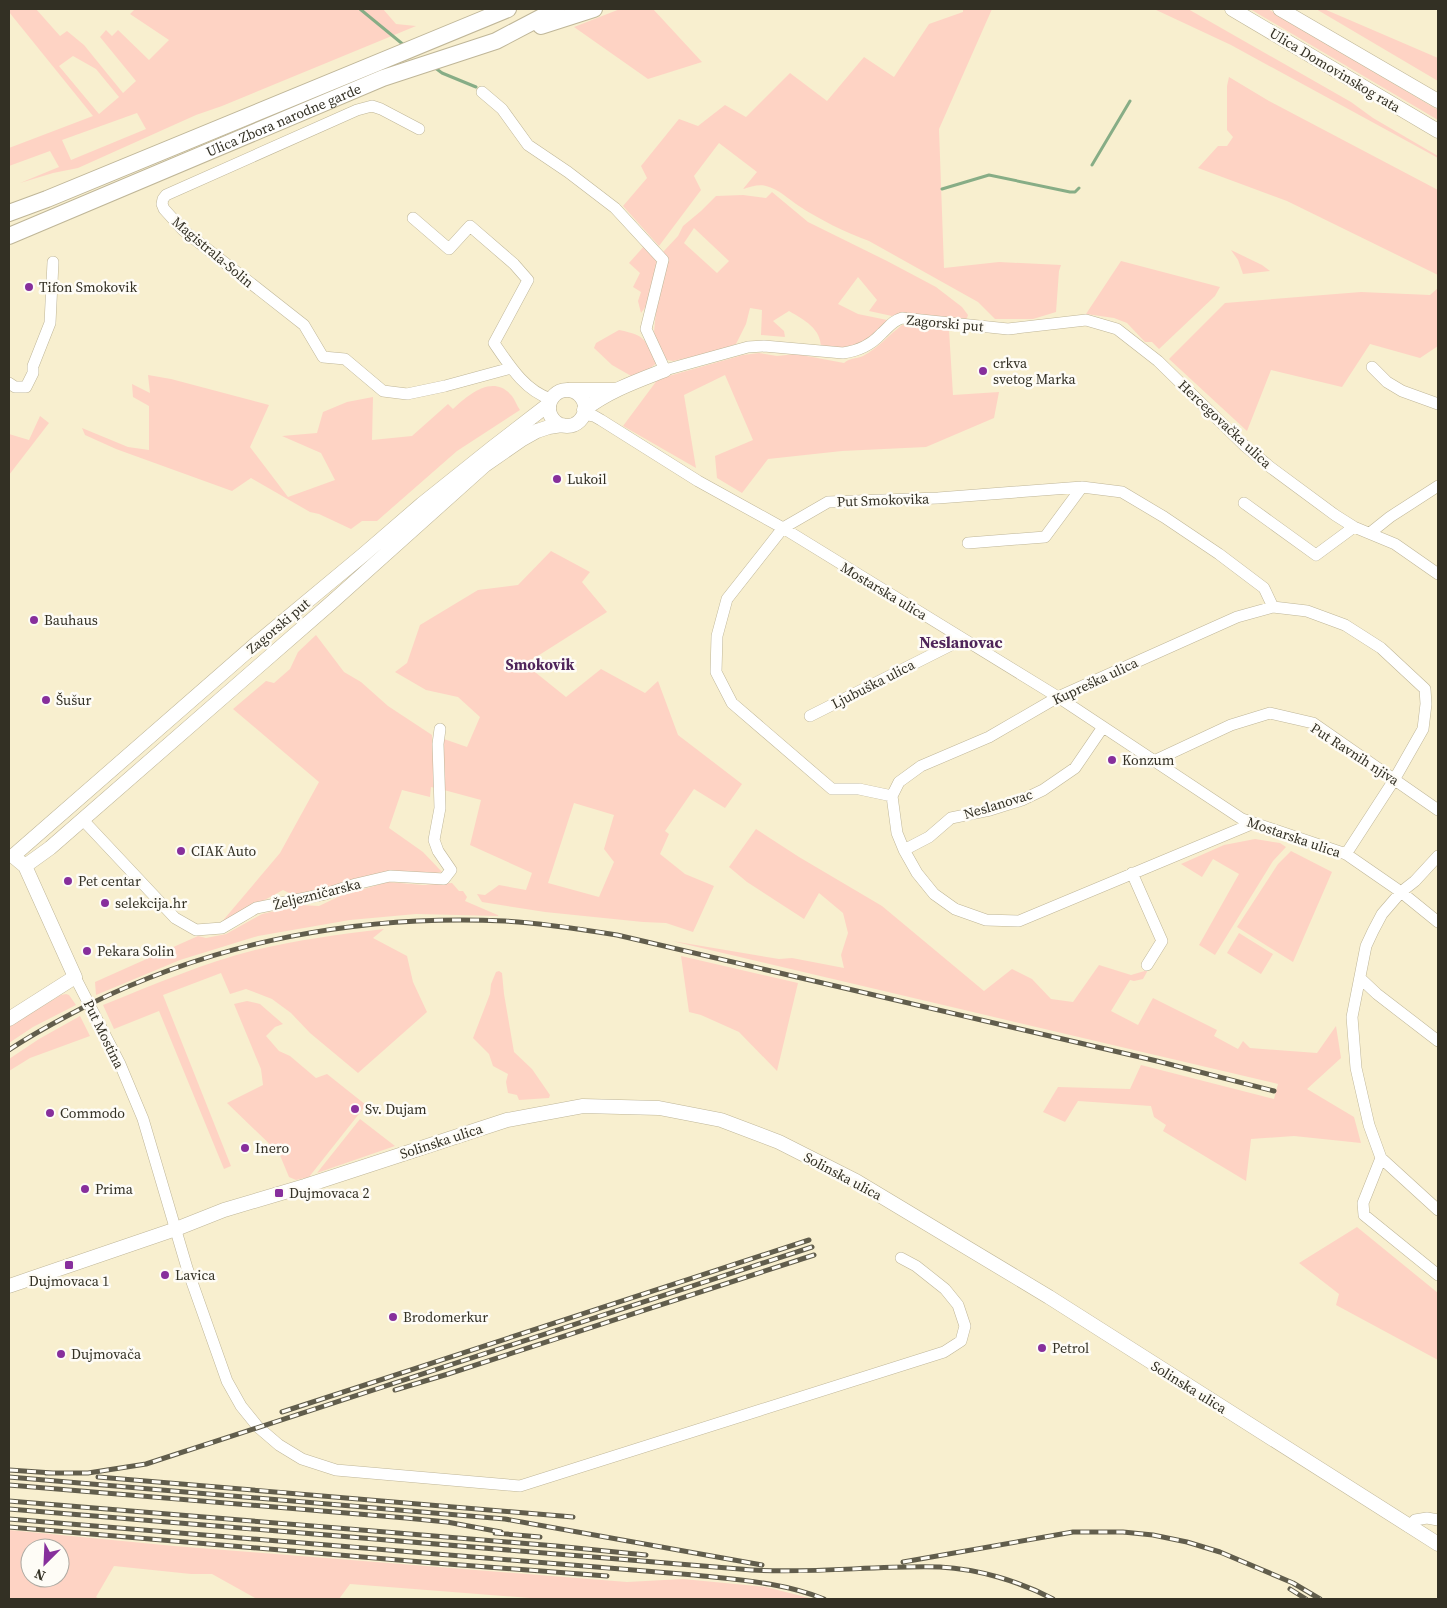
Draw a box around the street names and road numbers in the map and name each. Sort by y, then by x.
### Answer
street label: Ulica Domovinskog rata [1266,23,1405,118]
street label: Ulica Zbora narodne garde [203,78,364,162]
street label: Magistrala-Solin [168,212,259,293]
street label: Zagorski put [906,310,985,336]
street label: Hercegovačka ulica [1174,375,1277,473]
street label: Put Smokovika [836,488,931,512]
street label: Mostarska ulica [837,557,932,625]
street label: Zagorski put [242,593,314,658]
street label: Kupreška ulica [1049,652,1142,710]
street label: Ljubuška ulica [828,654,919,714]
street label: Put Ravnih njiva [1307,718,1404,791]
street label: Neslanovac [961,784,1035,824]
street label: Mostarska ulica [1244,812,1344,863]
street label: Željezničarska [271,873,364,915]
street label: Put Mostina [79,996,130,1073]
street label: Solinska ulica [397,1118,486,1164]
street label: Solinska ulica [800,1147,886,1205]
street label: Solinska ulica [1147,1356,1231,1419]

